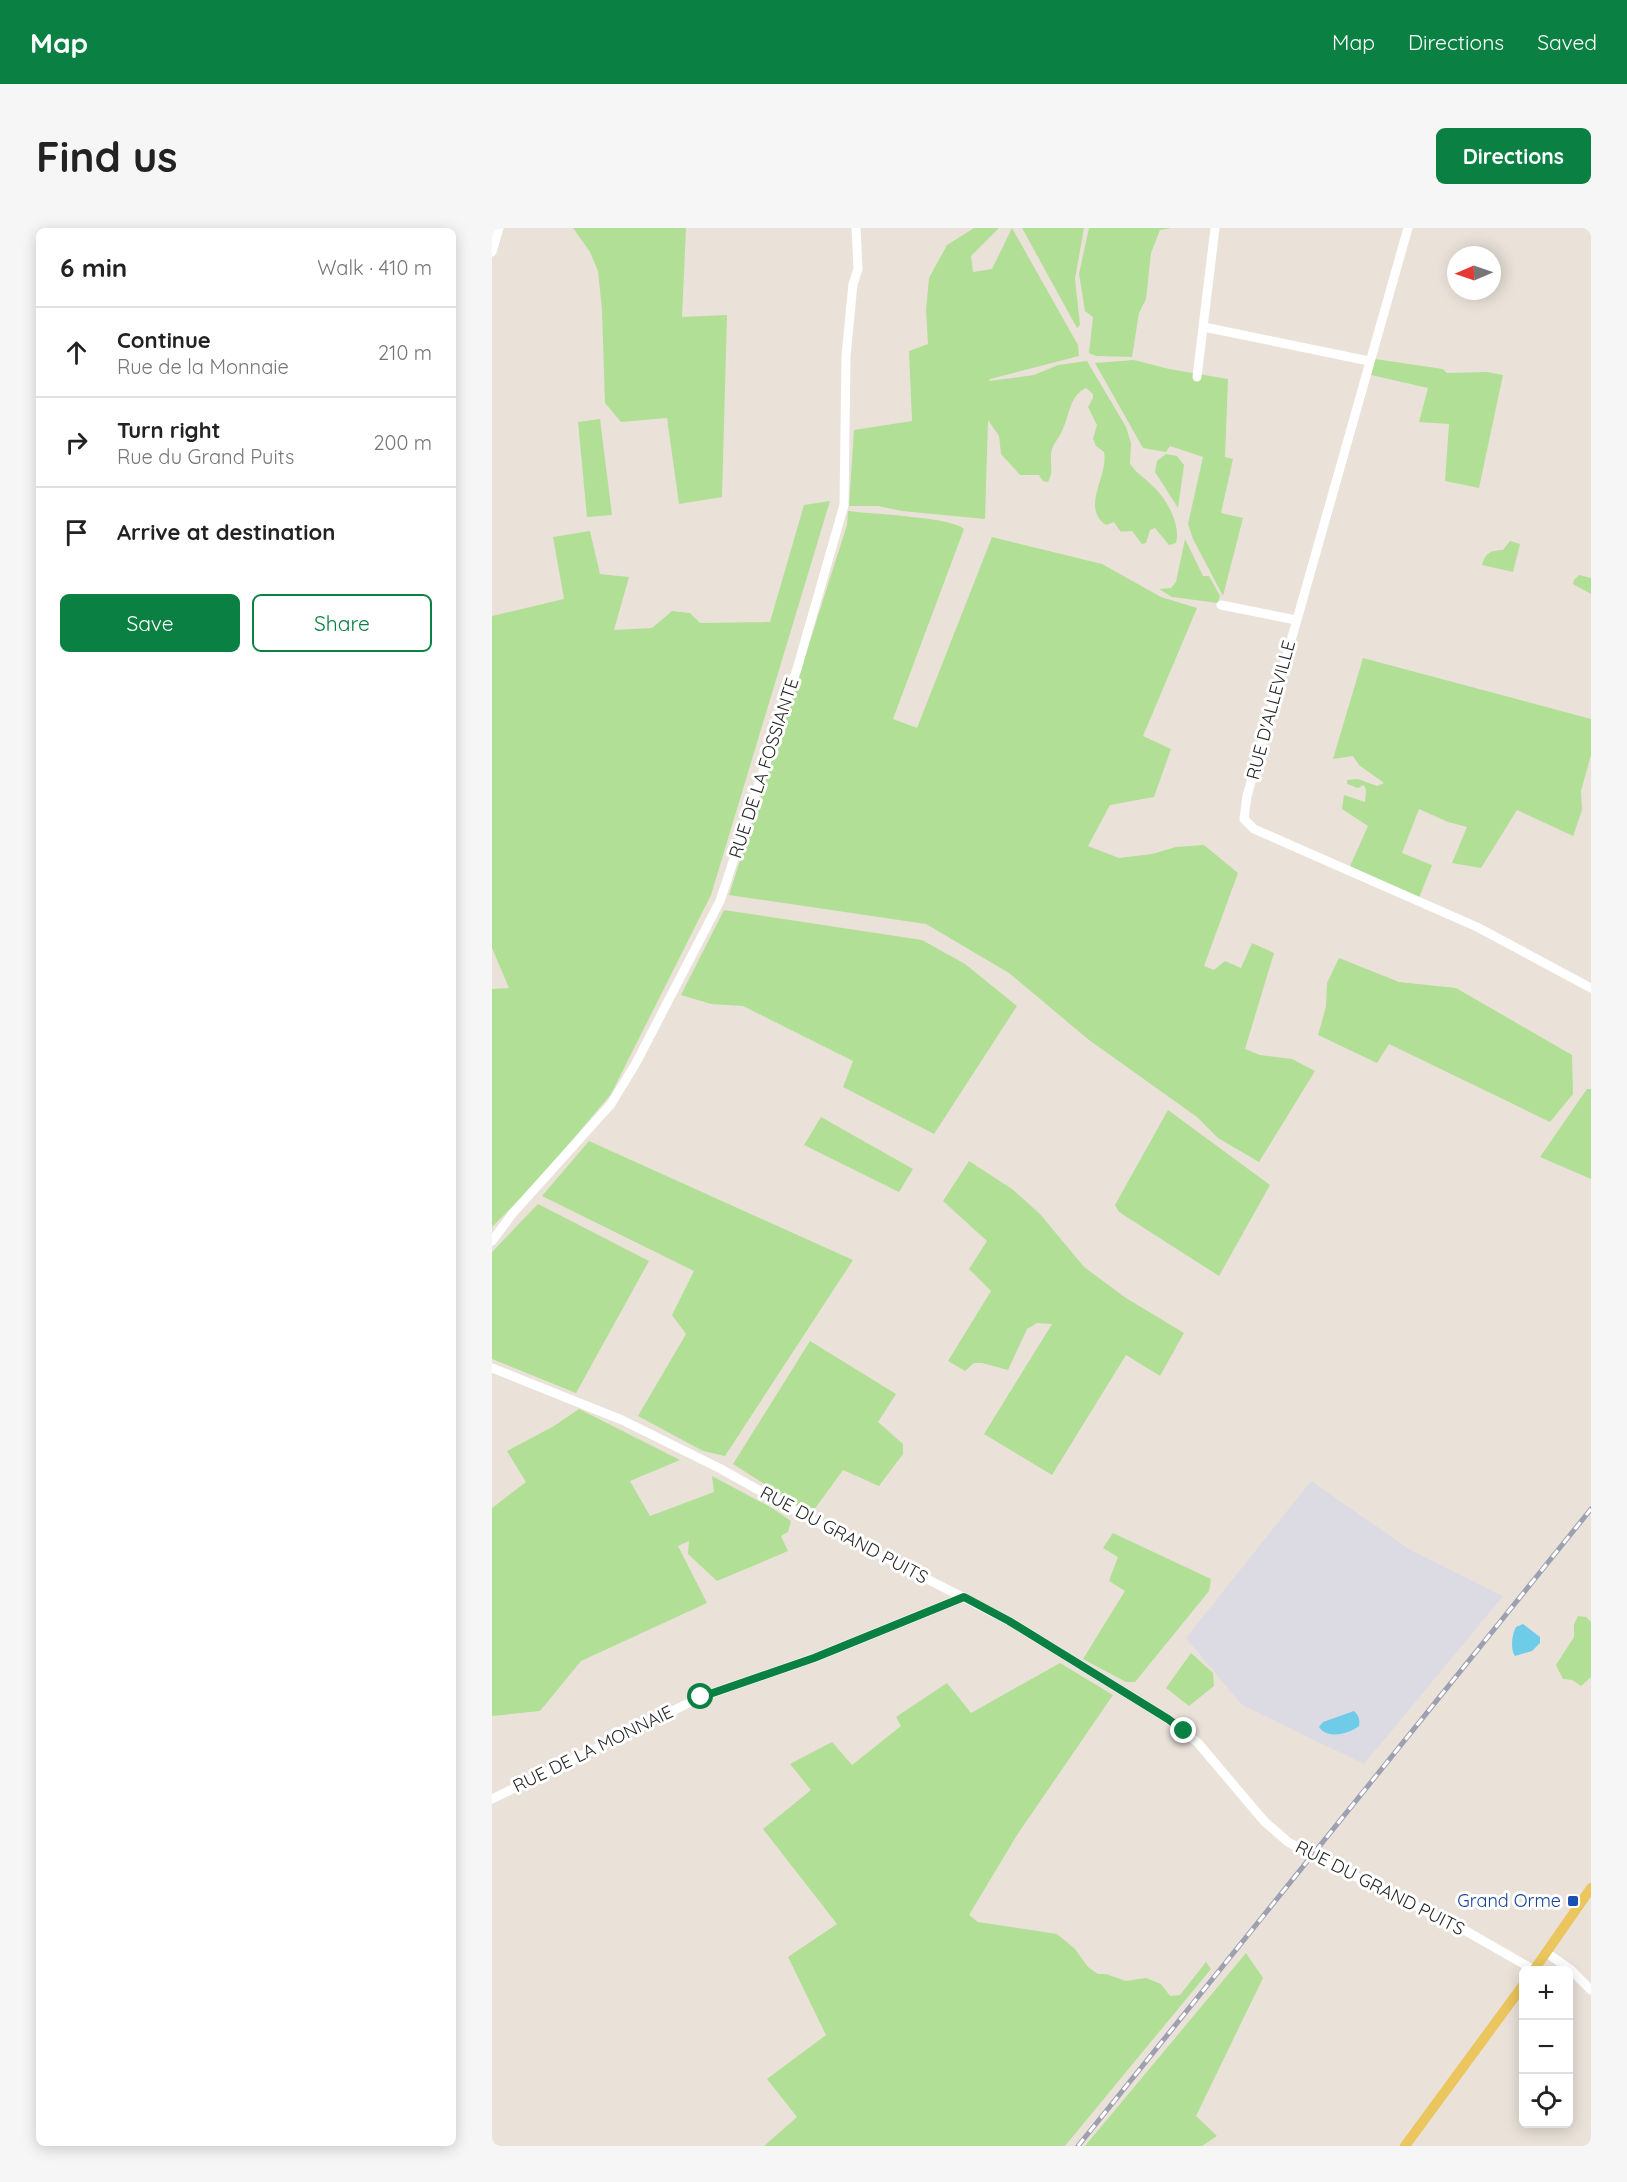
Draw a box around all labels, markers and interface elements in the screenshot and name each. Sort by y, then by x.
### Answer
text: Map [30,25,88,60]
text: Map [1332,29,1375,55]
text: Directions [1408,29,1504,55]
text: Saved [1537,29,1597,55]
button: Directions [1436,128,1591,184]
text: Find us [36,130,178,183]
north arrow [1447,246,1501,300]
text: 6 min [60,251,127,284]
text: Walk · 410 m [317,255,432,280]
text: Continue [117,326,211,354]
icon: ahead [60,336,93,369]
text: 210 m [378,340,432,365]
text: Rue de la Monnaie [117,354,289,379]
text: Turn right [117,416,221,444]
icon: right [60,426,93,459]
text: 200 m [373,430,432,455]
text: Rue du Grand Puits [117,444,294,469]
icon: arrive [60,516,93,549]
text: Arrive at destination [117,518,335,546]
button: Save [60,594,240,652]
button: Share [252,594,432,652]
street label: RUE D'ALLEVILLE [1241,638,1300,782]
street label: RUE DE LA FOSSIANTE [723,675,804,861]
street label: RUE DU GRAND PUITS [756,1481,932,1589]
route start [687,1683,713,1709]
street label: RUE DE LA MONNAIE [509,1700,677,1797]
route end [1170,1717,1196,1743]
street label: RUE DU GRAND PUITS [1292,1835,1469,1940]
place label: Grand Orme [1457,1889,1561,1912]
marker: Grand Orme [1566,1894,1580,1908]
map controls [1519,1966,1573,2128]
button: + [1519,1966,1573,2020]
button: − [1519,2020,1573,2074]
button: locate [1519,2074,1573,2128]

